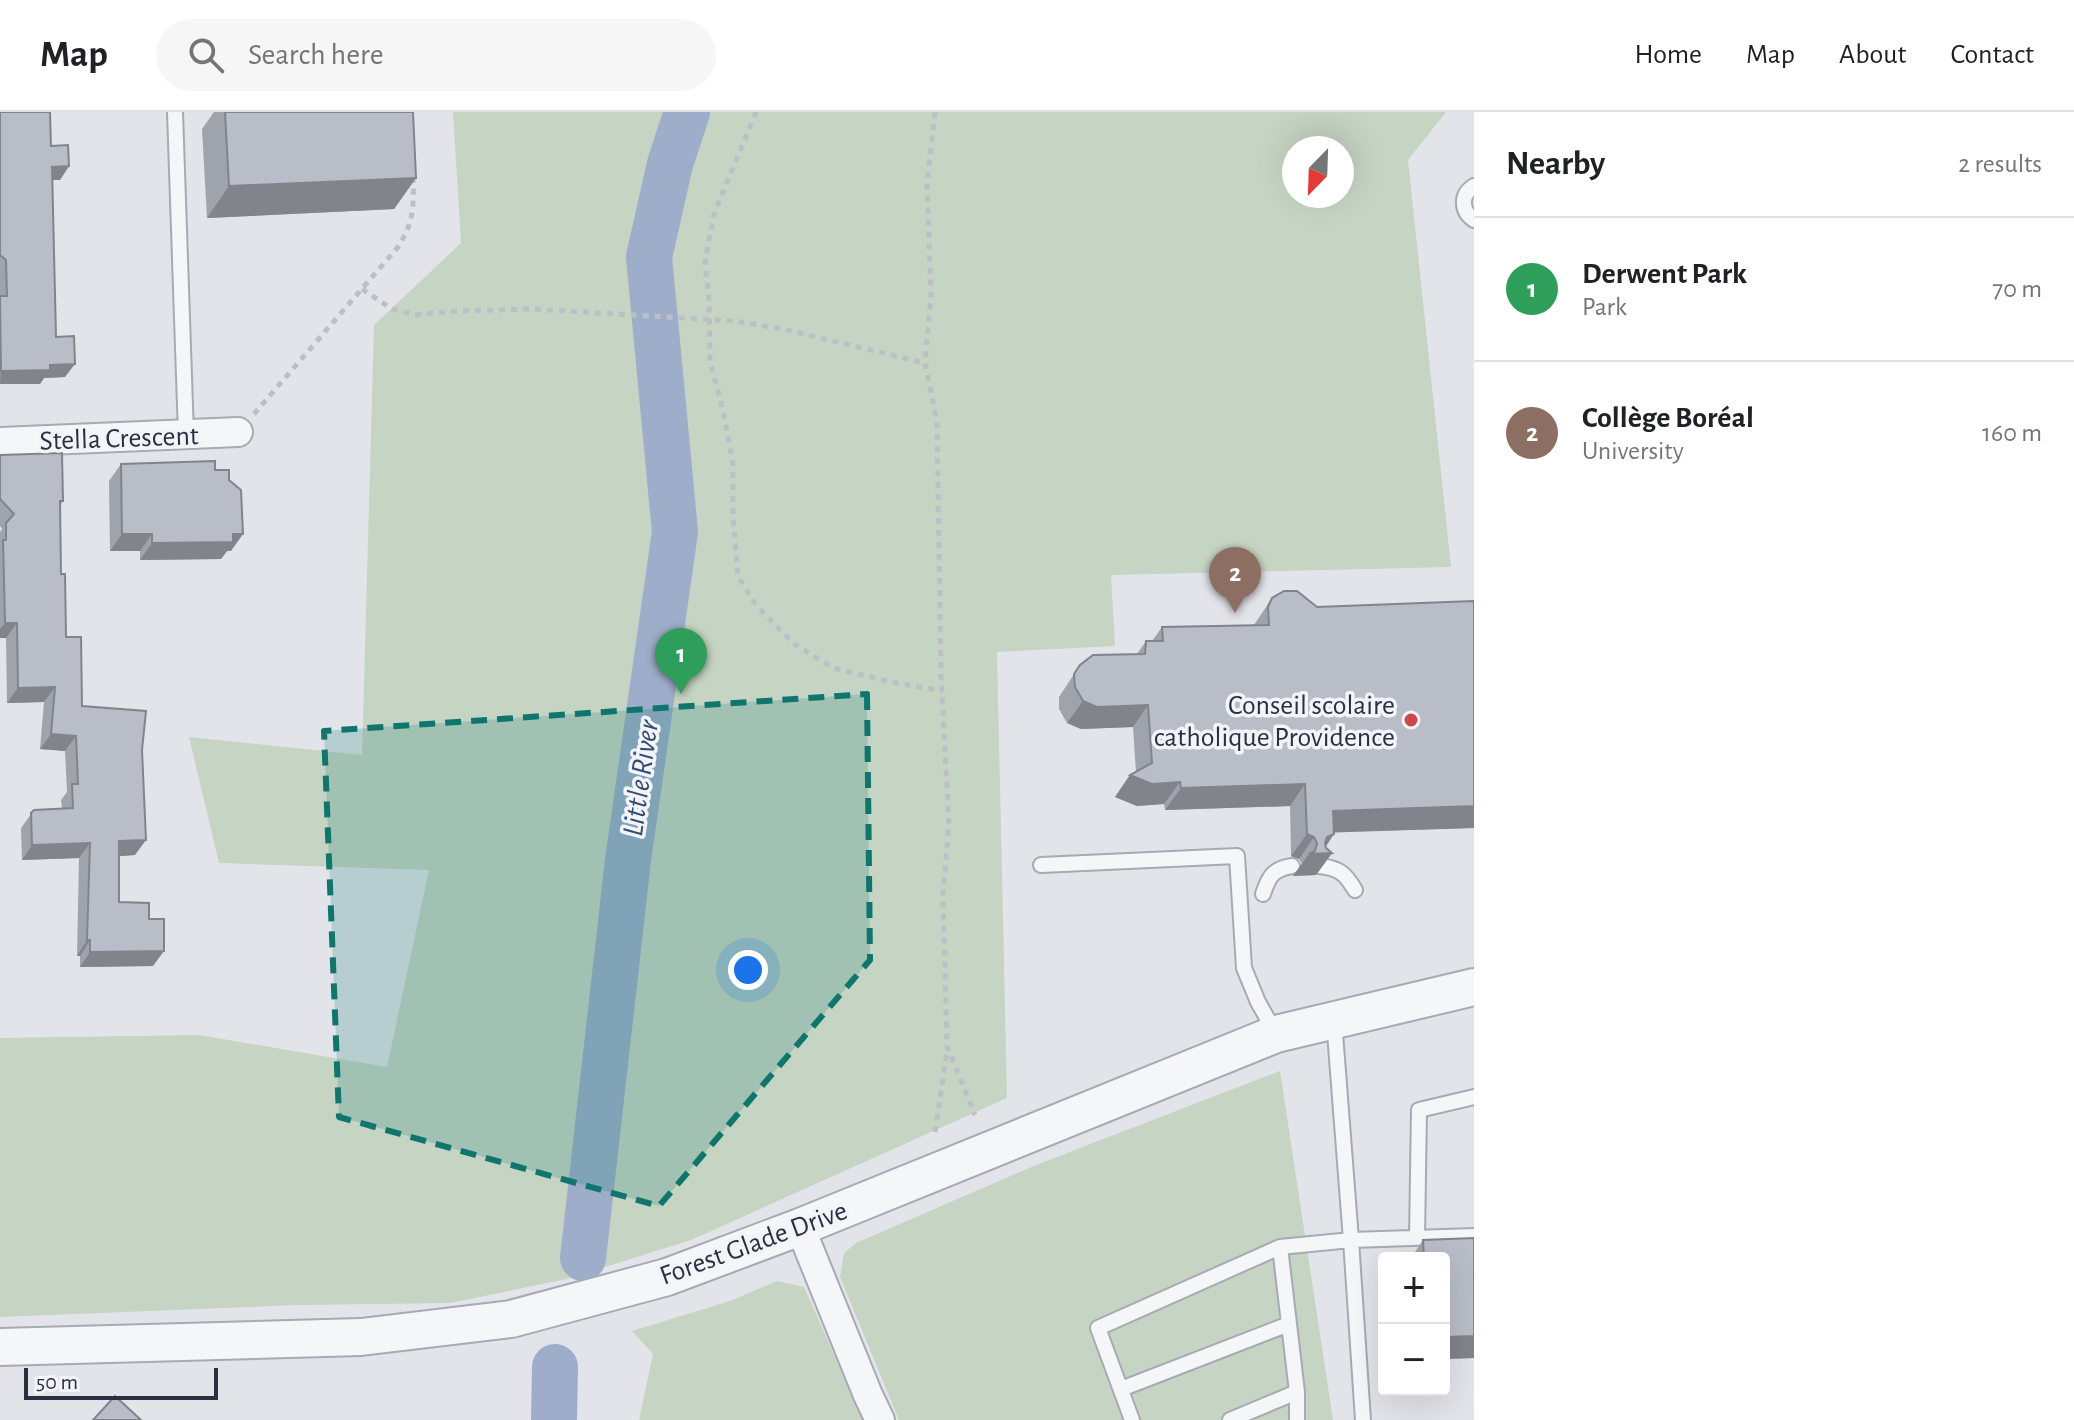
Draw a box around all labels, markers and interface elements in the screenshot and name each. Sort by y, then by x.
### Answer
search box [156,19,716,91]
icon: search [184,33,228,77]
text: Map [40,36,108,74]
text: Search here [248,40,384,70]
text: Home [1635,41,1702,69]
text: Map [1746,41,1795,69]
text: About [1839,41,1907,69]
text: Contact [1951,41,2034,69]
north arrow [1282,136,1354,208]
text: Nearby [1506,147,1605,181]
text: 2 results [1958,151,2042,177]
text: Derwent Park [1582,259,1747,289]
text: 1 [1527,276,1537,302]
text: 70 m [1992,276,2042,302]
text: Park [1582,294,1627,320]
text: Collège Boréal [1582,403,1754,433]
text: 2 [1526,420,1538,446]
text: 160 m [1982,420,2042,446]
street label: Stella Crescent [39,422,199,456]
text: University [1582,438,1684,464]
pin: 2 [1209,547,1261,613]
pin: 1 [655,628,707,694]
place label: Conseil scolaire catholique Providence [1154,692,1395,752]
marker: Conseil scolaire catholique Providence [1402,711,1420,729]
water label: Little River [618,717,664,838]
your location [728,950,768,990]
street label: Forest Glade Drive [656,1197,851,1291]
map controls [1378,1252,1450,1396]
button: + [1378,1252,1450,1324]
button: − [1378,1324,1450,1396]
scale bar [24,1364,218,1400]
text: 50 m [36,1371,78,1393]

